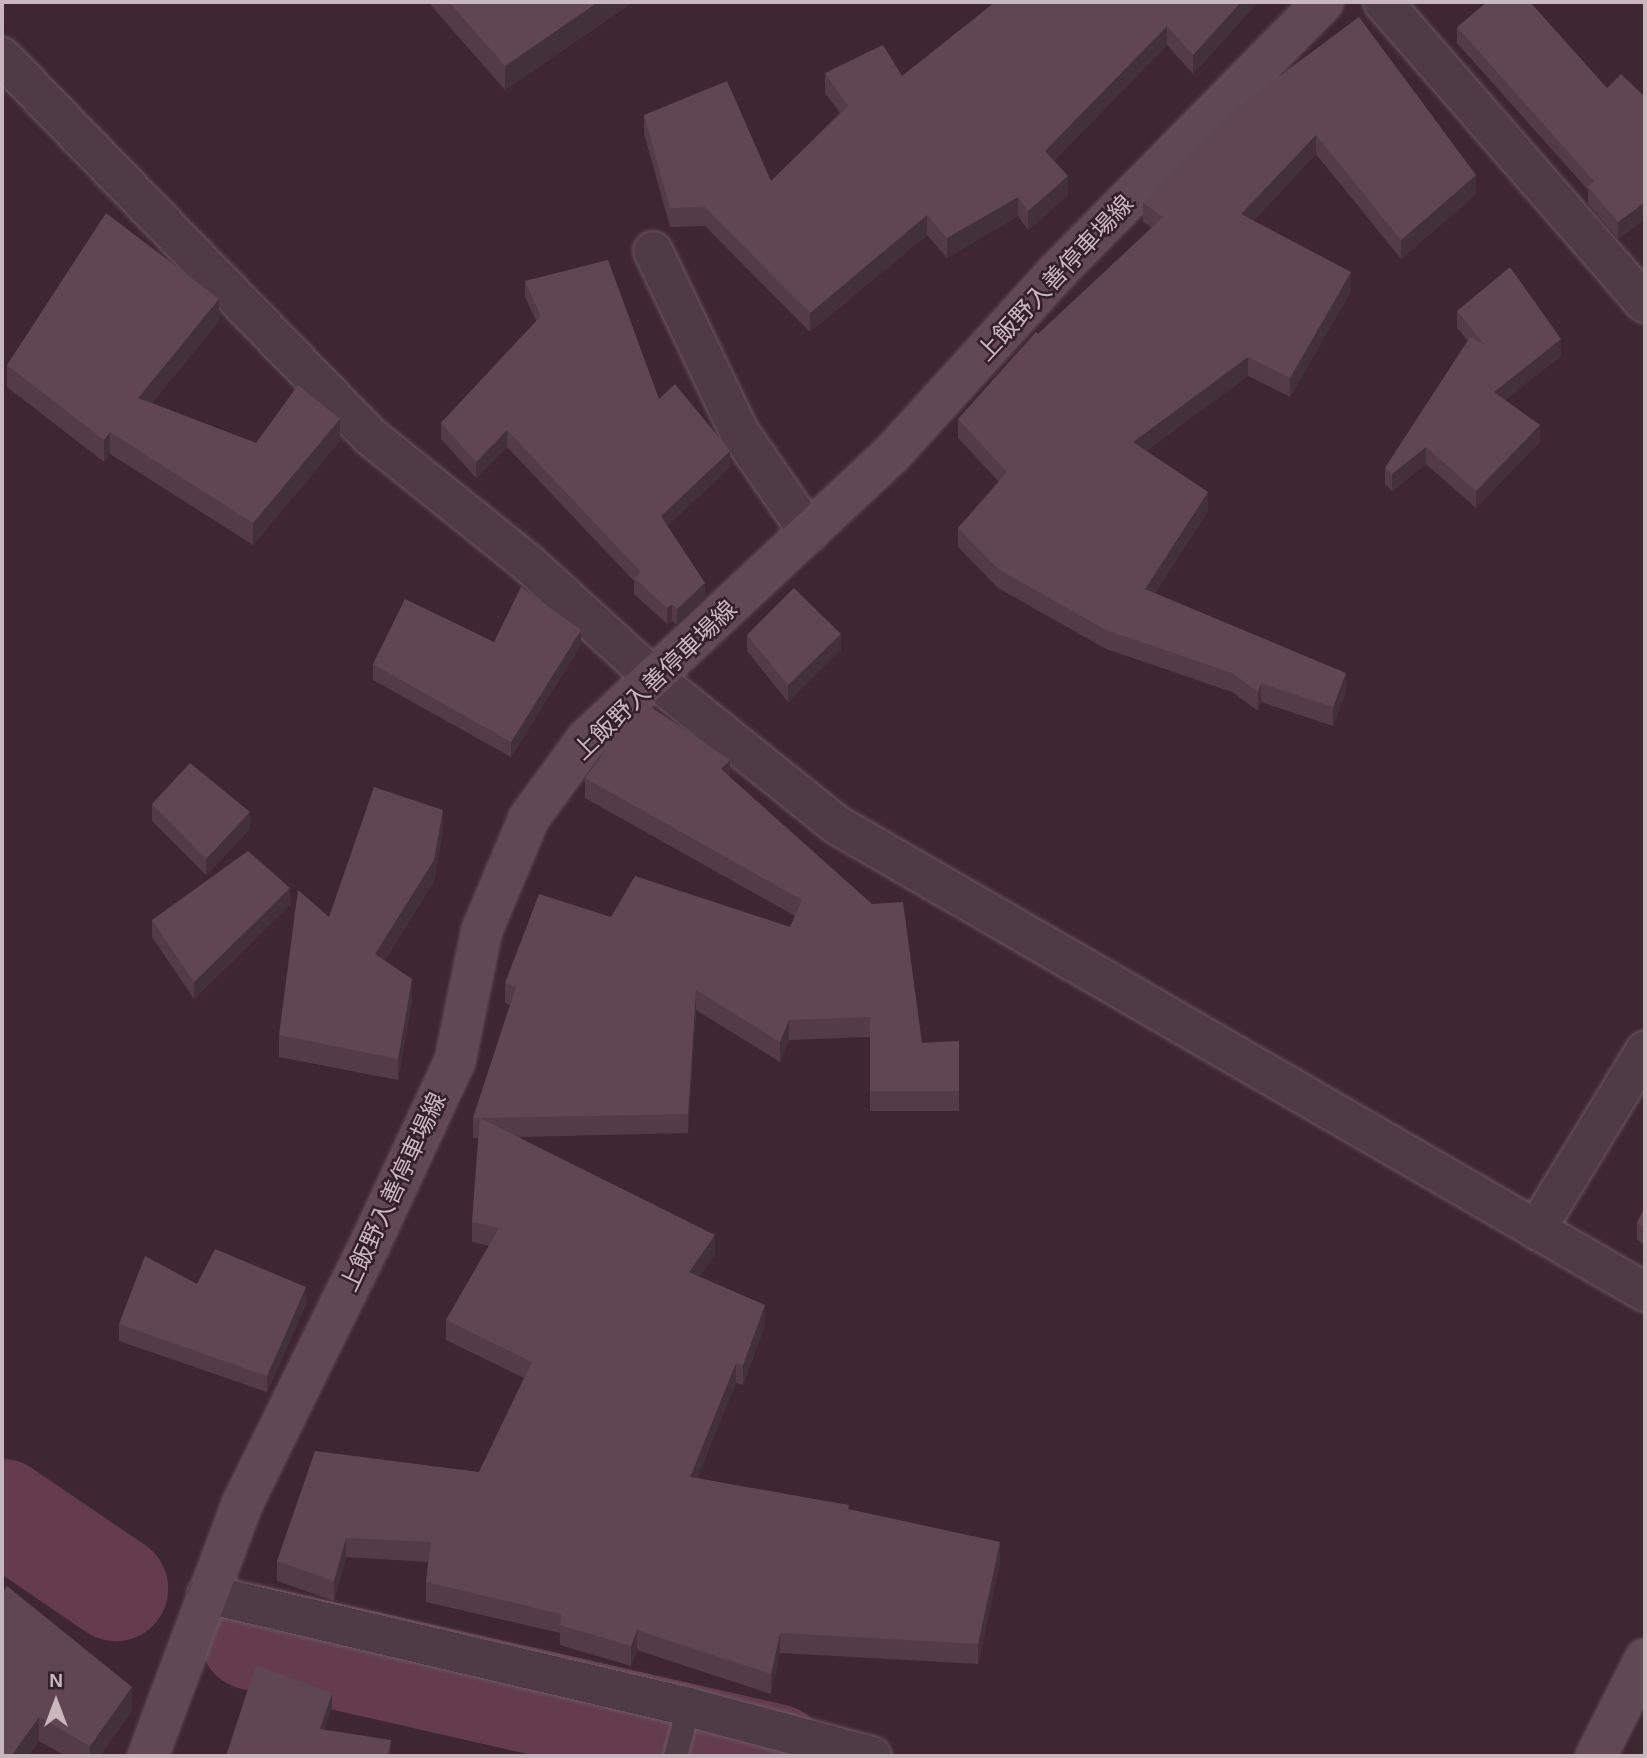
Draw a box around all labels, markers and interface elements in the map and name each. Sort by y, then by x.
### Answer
street label: 上飯野入善停車場線 [971,189,1139,367]
street label: 上飯野入善停車場線 [567,595,743,765]
street label: 上飯野入善停車場線 [334,1088,452,1296]
north arrow [21,1667,91,1737]
text: N [49,1670,63,1691]

